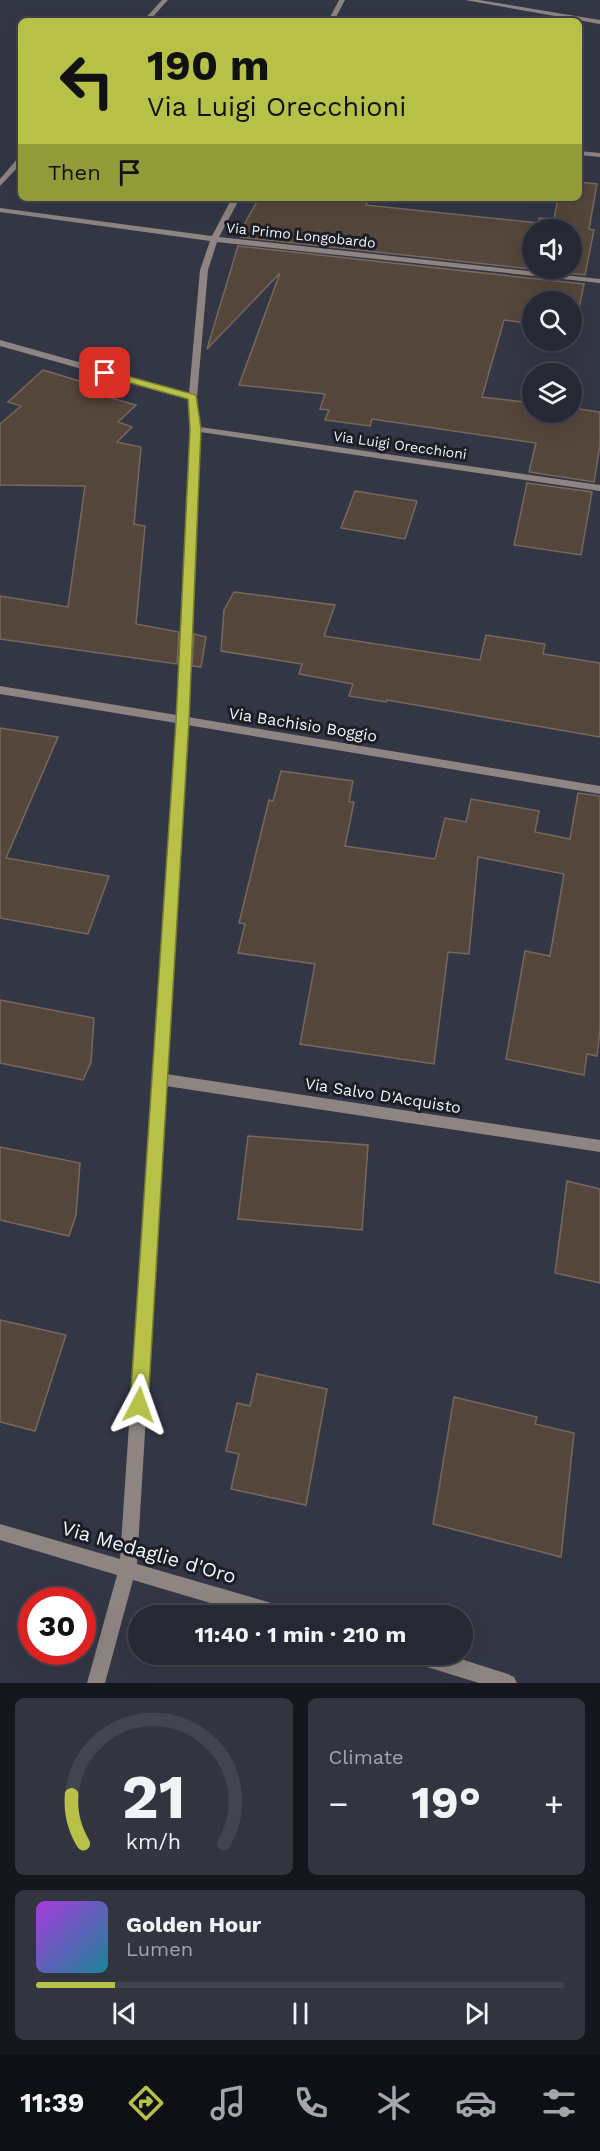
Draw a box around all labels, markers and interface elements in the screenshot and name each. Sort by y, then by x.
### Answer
text: 190 m [147,41,270,90]
icon: left [48,42,126,120]
text: Via Luigi Orecchioni [147,91,406,123]
icon: arrive [113,156,146,189]
text: Then [48,160,101,185]
street label: Via Primo Longobardo [226,219,376,251]
map controls [522,219,582,423]
button: sound [522,219,582,279]
button: search [522,291,582,351]
pin [79,347,130,398]
icon: arrive [88,356,121,389]
button: layers [522,363,582,423]
street label: Via Luigi Orecchioni [332,428,468,462]
street label: Via Bachisio Boggio [227,703,379,746]
street label: Via Salvo D'Acquisto [304,1074,462,1117]
position arrow [107,1373,171,1437]
street label: Via Medaglie d'Oro [59,1516,239,1588]
speed limit sign: 30 [18,1587,96,1665]
text: 11:40 · 1 min · 210 m [195,1622,406,1647]
text: Climate [329,1745,404,1769]
text: 21 [122,1760,186,1833]
text: 19° [412,1776,481,1829]
text: − [329,1784,348,1823]
text: + [544,1784,564,1823]
text: km/h [126,1829,181,1854]
text: Golden Hour [126,1912,261,1937]
text: Lumen [126,1937,193,1961]
icon: previous [108,1997,141,2030]
icon: pause [284,1997,317,2030]
icon: next [460,1997,493,2030]
icon: directions [125,2082,167,2124]
icon: music [207,2082,249,2124]
icon: phone [290,2082,332,2124]
icon: climate [373,2082,415,2124]
icon: car [455,2082,497,2124]
icon: filters [538,2082,580,2124]
text: 11:39 [20,2087,84,2119]

